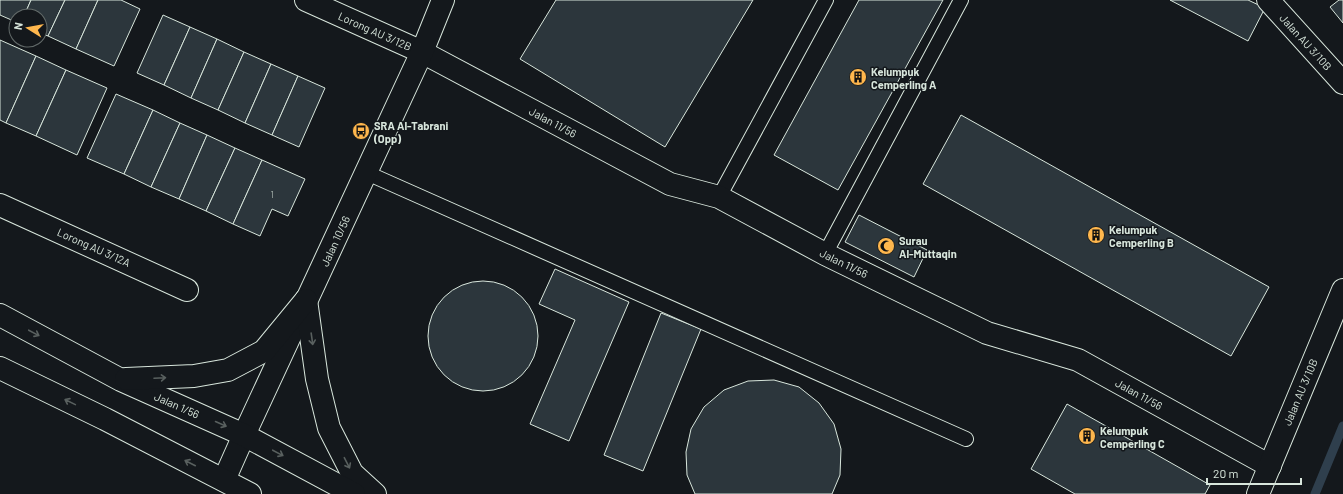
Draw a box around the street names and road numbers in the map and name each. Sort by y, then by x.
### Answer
street label: Lorong AU 3/12B [336,9,414,53]
street label: Jalan AU 3/10B [1277,11,1335,73]
street label: Jalan 11/56 [527,104,579,140]
street label: Jalan 10/56 [318,213,352,268]
street label: Lorong AU 3/12A [55,225,133,269]
street label: Jalan 11/56 [818,246,870,280]
street label: Jalan AU 3/10B [1280,357,1320,427]
street label: Jalan 11/56 [1113,376,1165,412]
street label: Jalan 1/56 [153,389,202,421]

